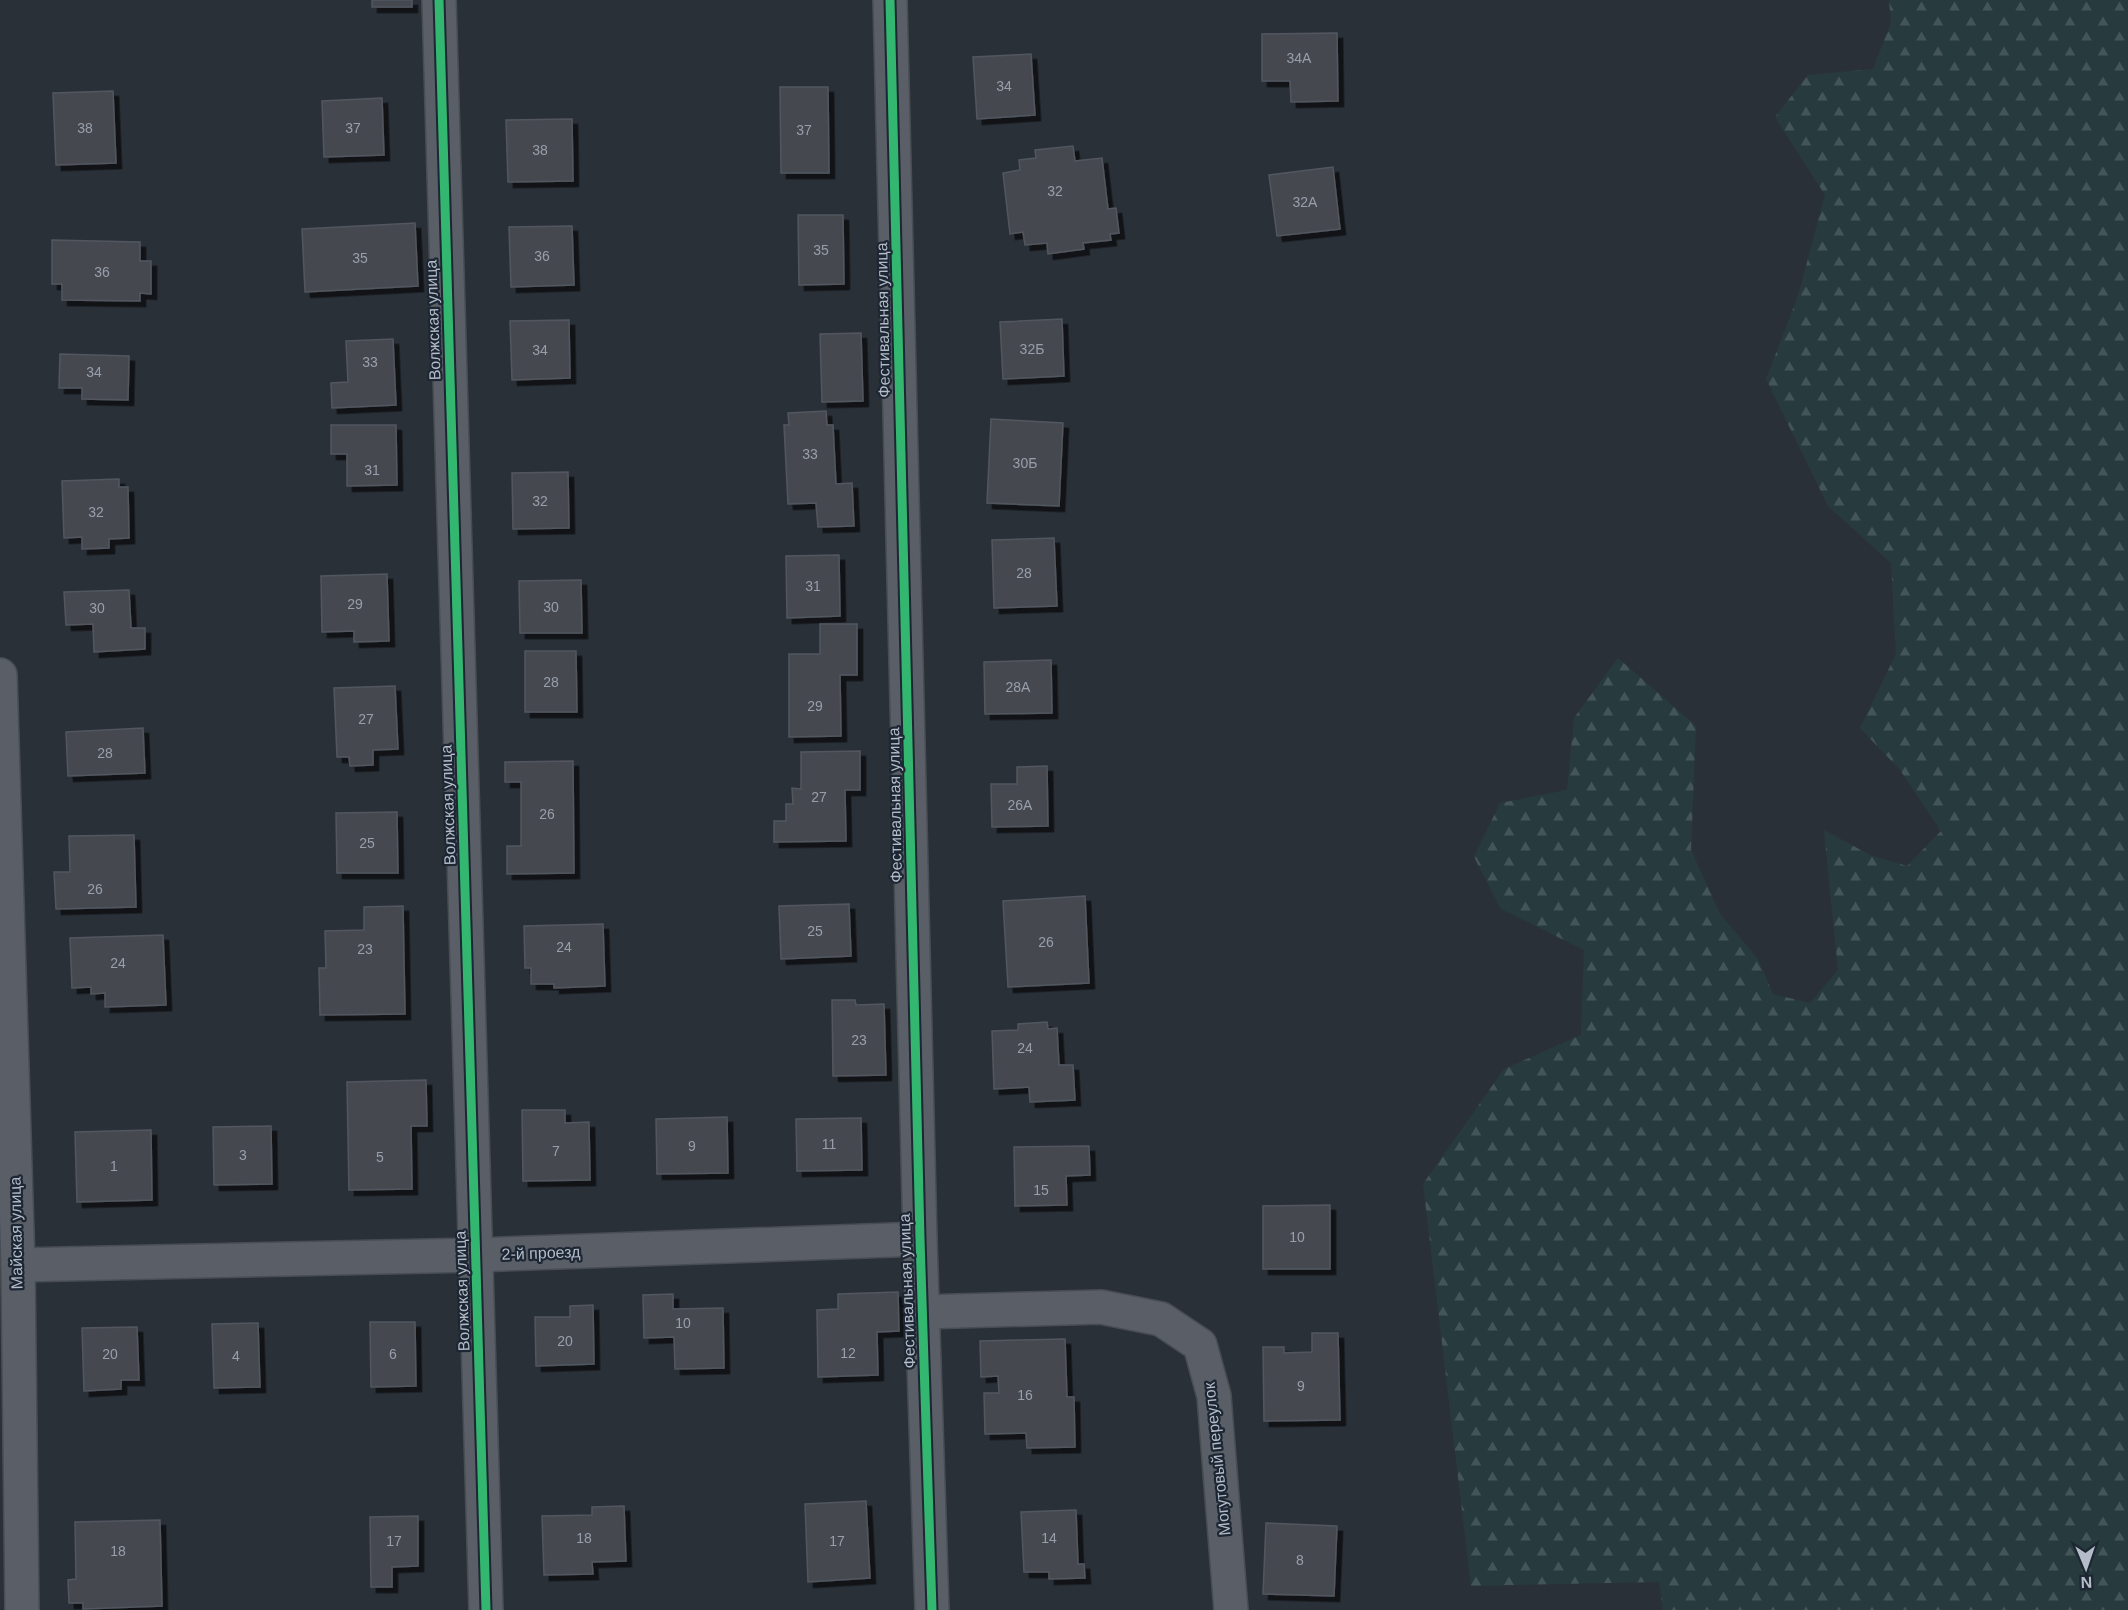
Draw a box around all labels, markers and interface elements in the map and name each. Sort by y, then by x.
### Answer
house number: 34А [1287,50,1312,66]
house number: 34 [996,78,1012,94]
house number: 38 [77,120,93,136]
house number: 37 [345,120,361,136]
house number: 37 [796,122,812,138]
house number: 38 [532,142,548,158]
house number: 32 [1047,183,1063,199]
house number: 32А [1293,194,1318,210]
house number: 35 [813,242,829,258]
street label: Фестивальная улица [873,242,893,398]
house number: 36 [534,248,550,264]
house number: 35 [352,250,368,266]
street label: Волжская улица [422,259,444,381]
house number: 36 [94,264,110,280]
house number: 32Б [1020,341,1044,357]
house number: 34 [532,342,548,358]
house number: 33 [362,354,378,370]
house number: 34 [86,364,102,380]
house number: 33 [802,446,818,462]
house number: 30Б [1013,455,1037,471]
house number: 31 [364,462,380,478]
house number: 32 [532,493,548,509]
house number: 32 [88,504,104,520]
house number: 28 [1016,565,1032,581]
house number: 31 [805,578,821,594]
house number: 29 [347,596,363,612]
house number: 30 [543,599,559,615]
house number: 30 [89,600,105,616]
house number: 28 [543,674,559,690]
house number: 28А [1006,679,1031,695]
house number: 29 [807,698,823,714]
house number: 27 [358,711,374,727]
street label: Фестивальная улица [885,727,905,883]
street label: Волжская улица [437,744,459,866]
house number: 28 [97,745,113,761]
house number: 27 [811,789,827,805]
house number: 26А [1008,797,1033,813]
house number: 26 [539,806,555,822]
house number: 25 [359,835,375,851]
house number: 26 [87,881,103,897]
house number: 25 [807,923,823,939]
house number: 26 [1038,934,1054,950]
house number: 24 [556,939,572,955]
house number: 23 [357,941,373,957]
house number: 24 [110,955,126,971]
house number: 23 [851,1032,867,1048]
house number: 24 [1017,1040,1033,1056]
house number: 11 [822,1136,836,1152]
house number: 9 [688,1138,696,1154]
house number: 7 [552,1143,560,1159]
house number: 3 [239,1147,247,1163]
house number: 5 [376,1149,384,1165]
house number: 1 [110,1158,118,1174]
street label: Майская улица [7,1176,25,1289]
house number: 15 [1033,1182,1049,1198]
street label: Фестивальная улица [896,1213,918,1369]
house number: 10 [1289,1229,1305,1245]
street label: Волжская улица [451,1230,473,1352]
street label: 2-й проезд [501,1243,581,1263]
house number: 10 [675,1315,691,1331]
house number: 20 [557,1333,573,1349]
house number: 12 [840,1345,856,1361]
house number: 20 [102,1346,118,1362]
house number: 6 [389,1346,397,1362]
house number: 4 [232,1348,240,1364]
house number: 9 [1297,1378,1305,1394]
street label: Могутовый переулок [1200,1381,1233,1536]
house number: 16 [1017,1387,1033,1403]
house number: 18 [576,1530,592,1546]
house number: 14 [1041,1530,1057,1546]
house number: 17 [386,1533,402,1549]
house number: 17 [829,1533,845,1549]
north arrow [2056,1538,2116,1598]
house number: 18 [110,1543,126,1559]
house number: 8 [1296,1552,1304,1568]
text: N [2080,1574,2093,1591]

